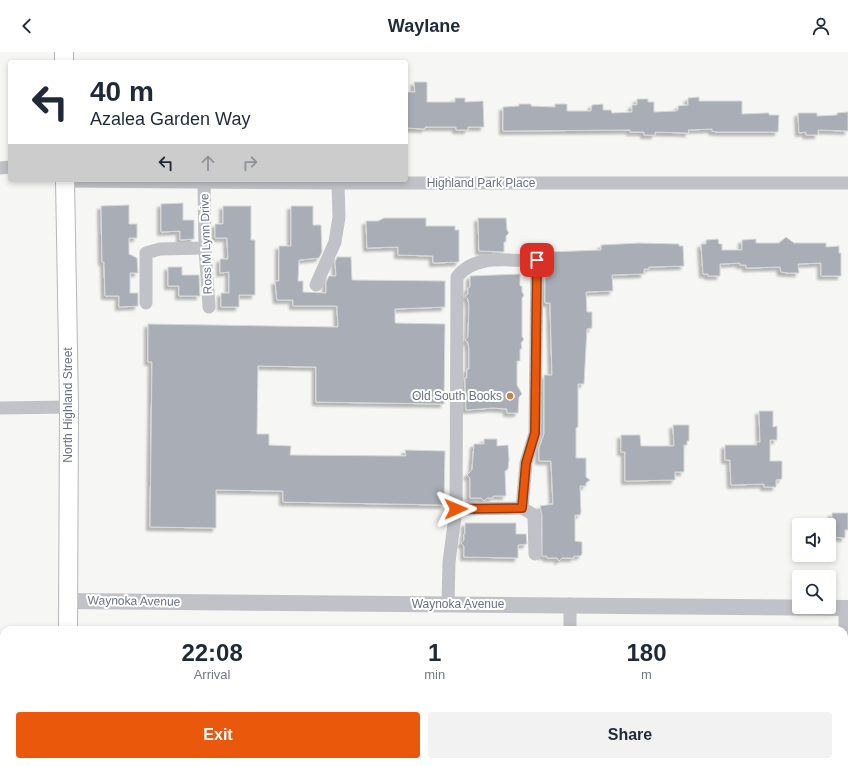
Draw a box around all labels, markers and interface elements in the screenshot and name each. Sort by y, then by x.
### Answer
icon: back [16,15,38,37]
icon: person [810,15,832,37]
text: Waylane [388,16,460,36]
icon: left [24,76,76,128]
text: 40 m [90,76,154,107]
text: Azalea Garden Way [90,109,250,129]
icon: left [155,152,177,174]
icon: ahead [197,152,219,174]
icon: right [239,152,261,174]
street label: Highland Park Place [427,176,536,190]
street label: Ross M Lynn Drive [197,193,215,295]
pin [520,243,554,277]
icon: arrive [526,249,548,271]
street label: North Highland Street [61,347,75,463]
place label: Old South Books [412,389,502,403]
marker: Old South Books [505,391,515,401]
position arrow [435,488,477,530]
map controls [792,518,836,614]
button: sound [792,518,836,562]
button: search [792,570,836,614]
street label: Waynoka Avenue [88,593,181,609]
street label: Waynoka Avenue [412,597,505,611]
text: 22:08 [181,639,243,666]
text: 1 [428,639,441,666]
text: 180 [627,639,667,666]
text: Arrival [194,667,231,682]
text: min [424,667,445,682]
text: m [641,667,652,682]
button: Exit [16,712,420,758]
button: Share [428,712,832,758]

